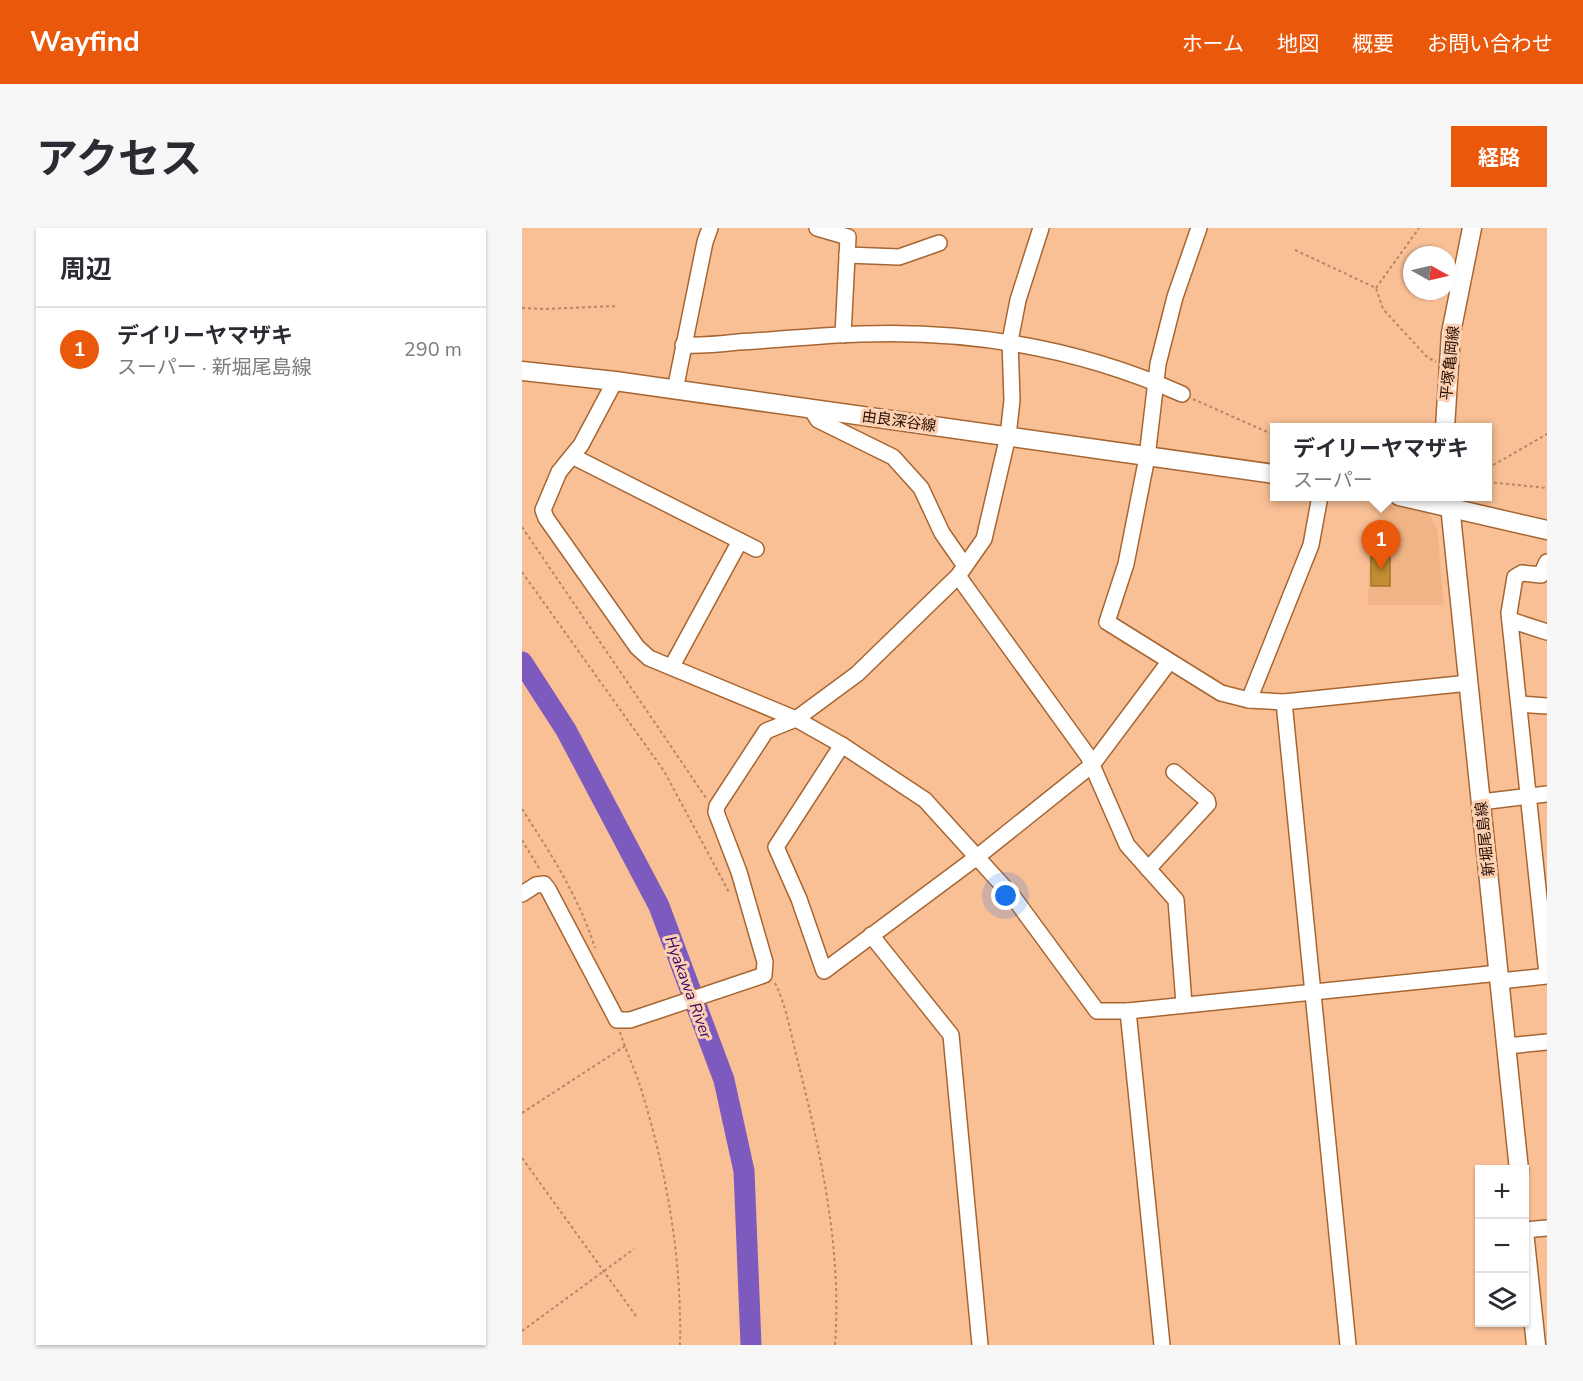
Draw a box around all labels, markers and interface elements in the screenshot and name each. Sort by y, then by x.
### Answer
text: Wayfind [30,23,140,61]
text: ホーム [1182,30,1244,58]
text: 地図 [1277,30,1319,58]
text: 概要 [1352,30,1394,58]
text: お問い合わせ [1427,30,1553,58]
button: 経路 [1451,126,1547,187]
text: アクセス [36,131,202,188]
north arrow [1403,246,1457,300]
text: 周辺 [60,252,112,287]
text: デイリーヤマザキ [117,321,293,351]
street label: 平塚亀岡線 [1436,325,1464,401]
text: 1 [74,336,86,363]
text: 290 m [404,336,462,363]
text: スーパー · 新堀尾島線 [117,354,312,381]
street label: 由良深谷線 [860,406,938,436]
popup [1270,423,1492,501]
text: デイリーヤマザキ [1293,434,1469,464]
text: スーパー [1293,467,1373,494]
pin: 1 [1362,520,1400,570]
street label: 新堀尾島線 [1471,801,1499,877]
your location [991,881,1020,910]
water label: Hyakawa River [659,933,717,1043]
map controls [1475,1165,1529,1327]
button: + [1475,1165,1529,1219]
button: − [1475,1219,1529,1273]
button: layers [1475,1273,1529,1327]

